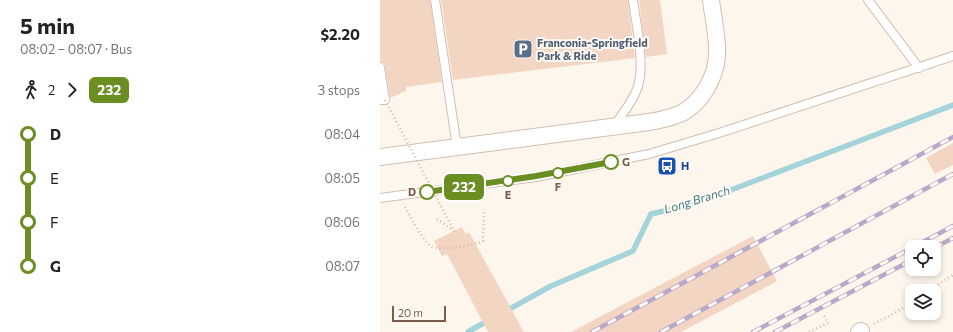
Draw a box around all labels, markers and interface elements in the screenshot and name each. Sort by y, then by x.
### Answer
text: 5 min [20,12,75,39]
text: $2.20 [320,25,360,43]
place label: Franconia-Springfield Park & Ride [537,36,648,62]
parking icon: Franconia-Springfield Park & Ride [512,38,534,60]
text: 08:02 – 08:07 · Bus [20,41,132,57]
icon: walk [20,79,42,101]
icon: forward [61,79,83,101]
text: 232 [97,81,121,98]
text: 2 [48,82,55,98]
text: 3 stops [318,82,360,98]
text: D [50,125,61,143]
text: 08:04 [324,126,360,142]
marker: G [603,154,619,170]
place label: G [622,155,630,168]
bus stop icon: H [656,155,678,177]
place label: H [681,159,689,172]
marker: F [552,167,564,179]
text: E [50,169,59,187]
text: 08:05 [325,170,360,186]
line badge: 232 [441,174,487,200]
marker: E [502,175,514,187]
text: 232 [452,178,476,195]
place label: F [555,180,561,193]
water label: Long Branch [662,182,731,216]
marker: D [419,184,435,200]
place label: D [408,185,416,198]
place label: E [505,188,512,201]
text: F [50,213,59,231]
text: 08:06 [324,214,360,230]
map controls [905,240,941,320]
button: locate [905,240,941,276]
text: G [50,257,61,275]
text: 08:07 [325,258,360,274]
button: layers [905,284,941,320]
scale bar [392,304,446,323]
text: 20 m [398,306,423,319]

